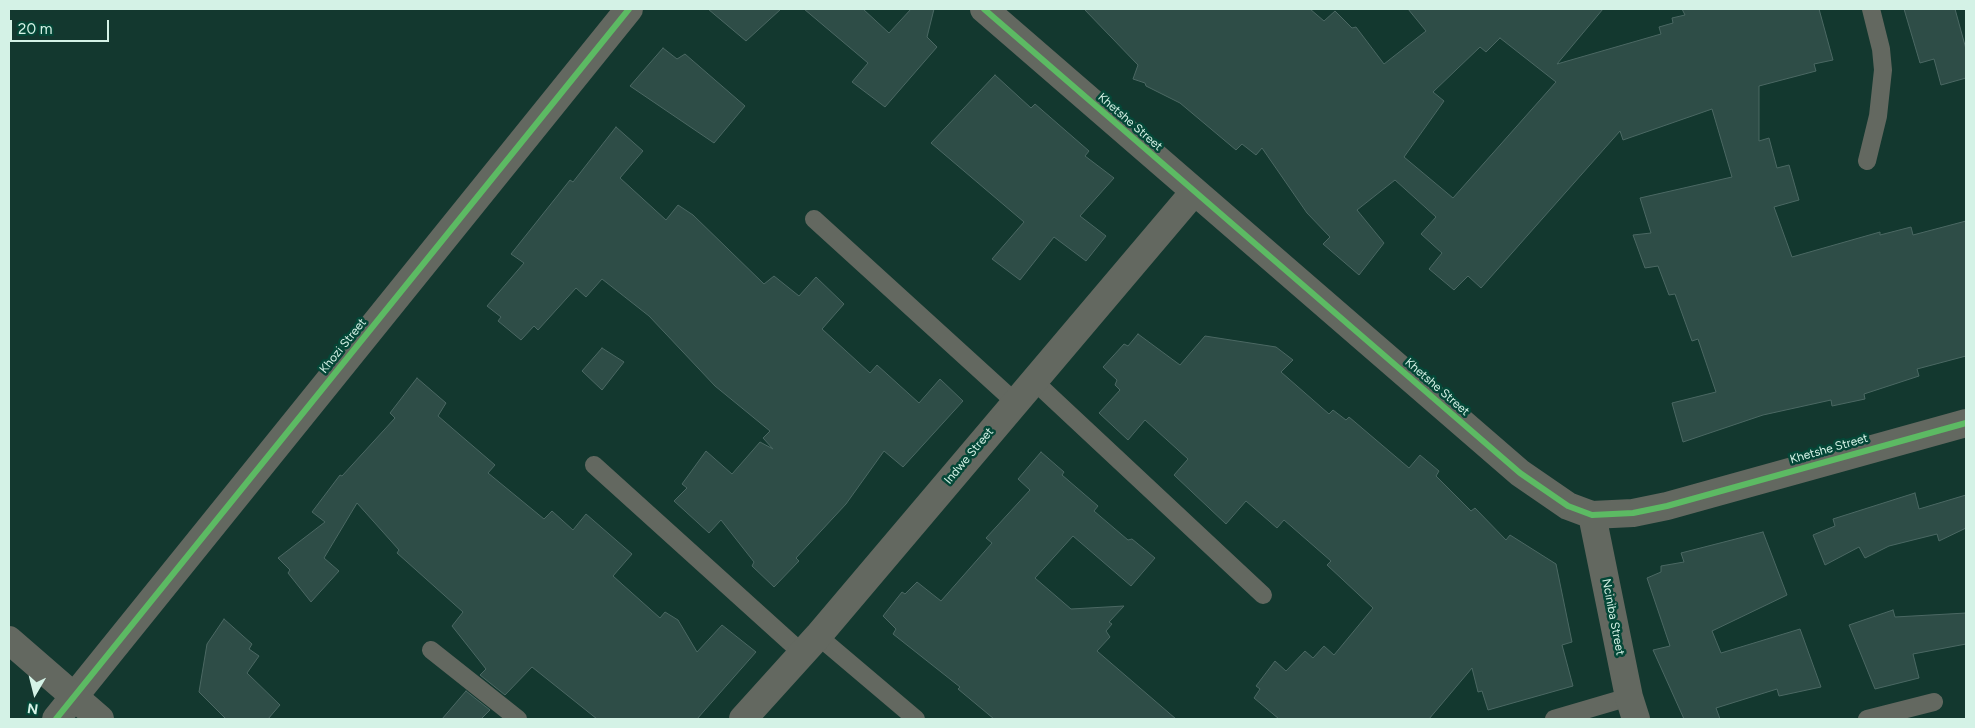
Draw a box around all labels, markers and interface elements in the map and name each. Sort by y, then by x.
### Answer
scale bar [12,10,111,42]
text: 20 m [18,20,52,38]
street label: Khetshe Street [1095,90,1165,154]
street label: Khozi Street [317,316,369,376]
street label: Khetshe Street [1402,355,1472,419]
street label: Indwe Street [941,425,997,487]
street label: Khetshe Street [1788,431,1870,467]
street label: Nciniba Street [1599,577,1627,657]
north arrow [10,668,60,718]
text: N [26,699,39,718]

